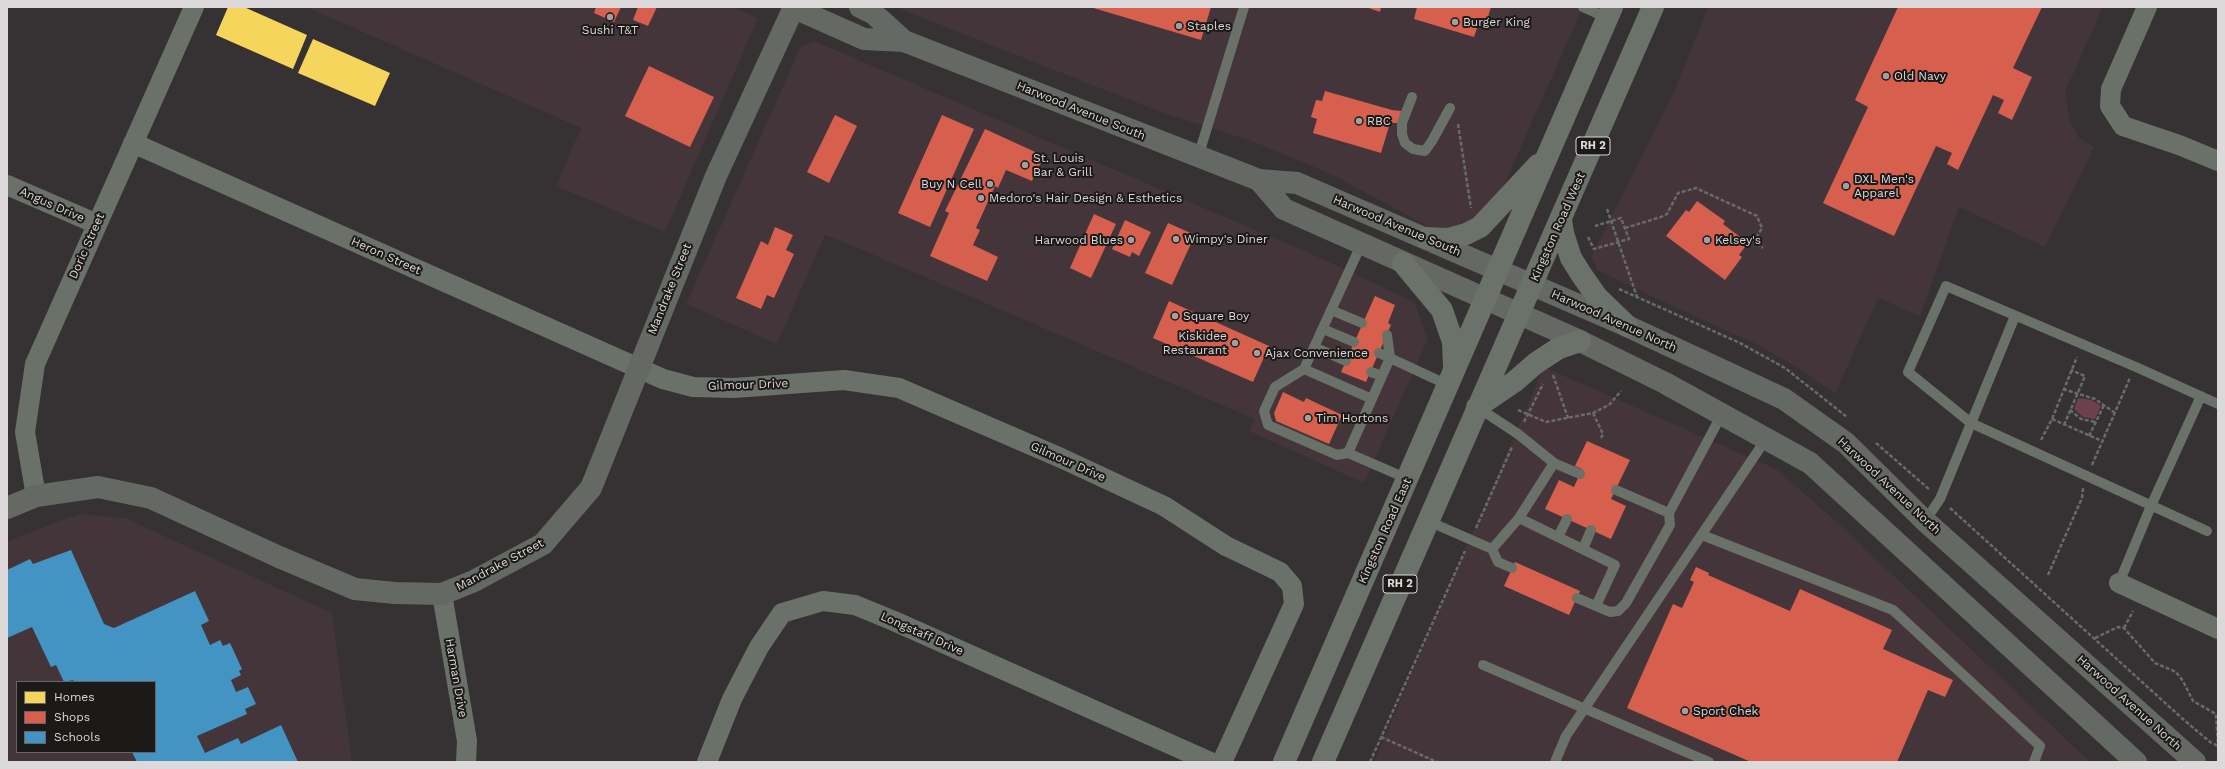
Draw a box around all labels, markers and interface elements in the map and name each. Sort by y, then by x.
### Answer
marker: Sushi T&T [605,12,615,22]
place label: Burger King [1463,15,1530,29]
marker: Burger King [1450,17,1460,27]
place label: Staples [1187,19,1231,33]
marker: Staples [1174,21,1184,31]
place label: Sushi T&T [582,23,638,37]
place label: Old Navy [1894,69,1946,83]
marker: Old Navy [1881,71,1891,81]
street label: Harwood Avenue South [1015,79,1147,143]
place label: RBC [1367,114,1391,128]
marker: RBC [1354,116,1364,126]
road number: RH 2 [1576,137,1610,155]
place label: St. Louis Bar & Grill [1033,151,1092,179]
marker: St. Louis Bar & Grill [1020,160,1030,170]
street label: Kingston Road West [1527,170,1589,284]
place label: DXL Men's Apparel [1854,172,1914,200]
place label: Buy N Cell [921,177,982,191]
marker: Buy N Cell [985,179,995,189]
marker: DXL Men's Apparel [1841,181,1851,191]
street label: Angus Drive [17,184,87,226]
place label: Medoro's Hair Design & Esthetics [989,191,1182,205]
street label: Harwood Avenue South [1331,192,1463,260]
marker: Medoro's Hair Design & Esthetics [976,193,986,203]
street label: Doric Street [66,211,108,281]
place label: Wimpy's Diner [1184,232,1268,246]
place label: Harwood Blues [1035,233,1123,247]
place label: Kelsey's [1715,233,1761,247]
street label: Heron Street [349,234,423,278]
marker: Wimpy's Diner [1171,234,1181,244]
marker: Harwood Blues [1126,235,1136,245]
marker: Kelsey's [1702,235,1712,245]
street label: Mandrake Street [645,241,695,337]
street label: Harwood Avenue North [1549,287,1679,355]
place label: Square Boy [1183,309,1249,323]
marker: Square Boy [1170,311,1180,321]
place label: Kiskidee Restaurant [1163,329,1227,357]
marker: Kiskidee Restaurant [1230,338,1240,348]
place label: Ajax Convenience [1265,346,1368,360]
marker: Ajax Convenience [1252,348,1262,358]
street label: Gilmour Drive [708,376,788,394]
place label: Tim Hortons [1316,411,1388,425]
marker: Tim Hortons [1303,413,1313,423]
street label: Harwood Avenue North [1834,434,1944,538]
street label: Gilmour Drive [1028,439,1108,485]
street label: Kingston Road East [1355,476,1415,586]
street label: Mandrake Street [454,536,546,594]
road number: RH 2 [1383,575,1417,593]
street label: Longstaff Drive [878,609,966,659]
street label: Harman Drive [442,637,470,719]
street label: Harwood Avenue North [2074,652,2184,754]
legend [16,681,156,753]
text: Homes [54,690,95,704]
place label: Sport Chek [1693,704,1758,718]
marker: Sport Chek [1680,706,1690,716]
text: Shops [54,710,90,724]
text: Schools [54,730,100,744]

